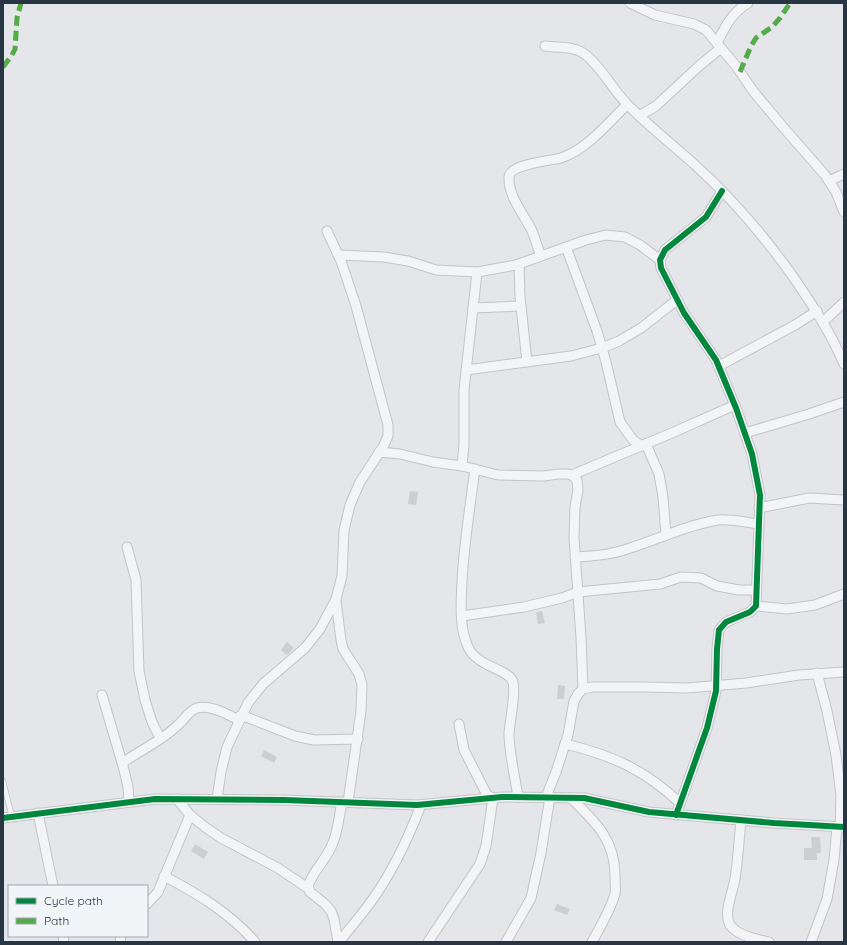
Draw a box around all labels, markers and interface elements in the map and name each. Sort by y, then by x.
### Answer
legend [8,885,148,937]
text: Cycle path [44,893,103,908]
text: Path [44,913,69,928]

